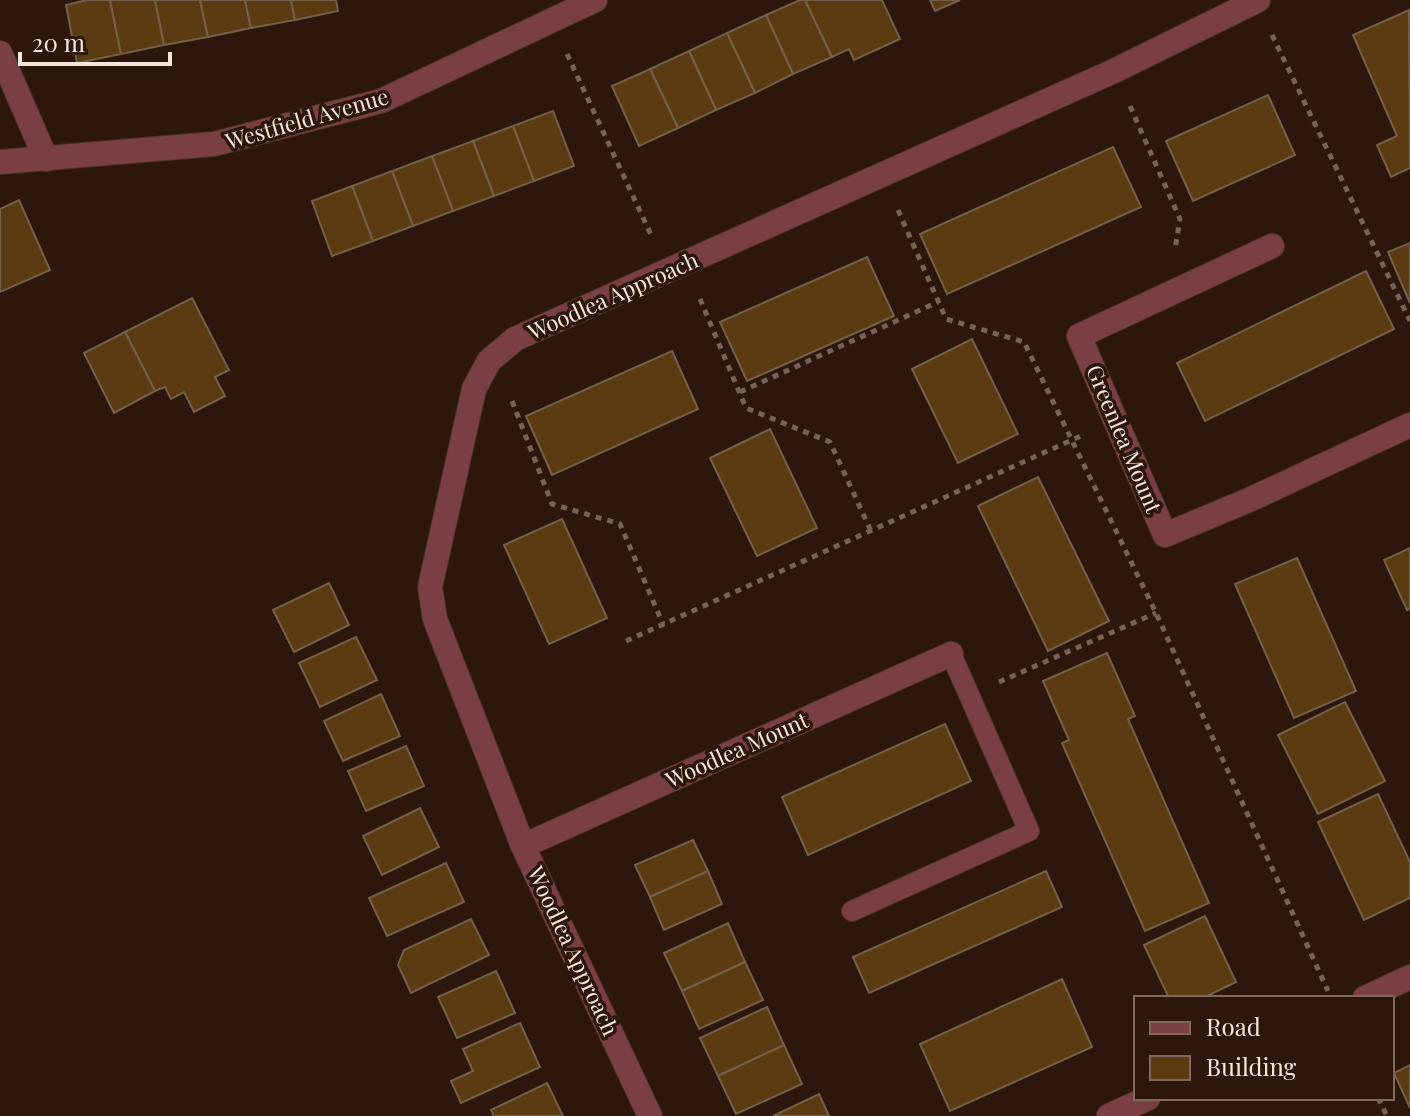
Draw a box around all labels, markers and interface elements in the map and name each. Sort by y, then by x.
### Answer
scale bar [20,16,170,66]
text: 20 m [32,26,85,58]
street label: Westfield Avenue [221,80,392,156]
street label: Woodlea Approach [522,244,702,346]
street label: Greenlea Mount [1080,360,1170,518]
street label: Woodlea Mount [660,704,814,794]
street label: Woodlea Approach [521,860,626,1040]
legend [1134,996,1394,1100]
text: Road [1206,1010,1261,1042]
text: Building [1206,1050,1297,1082]

